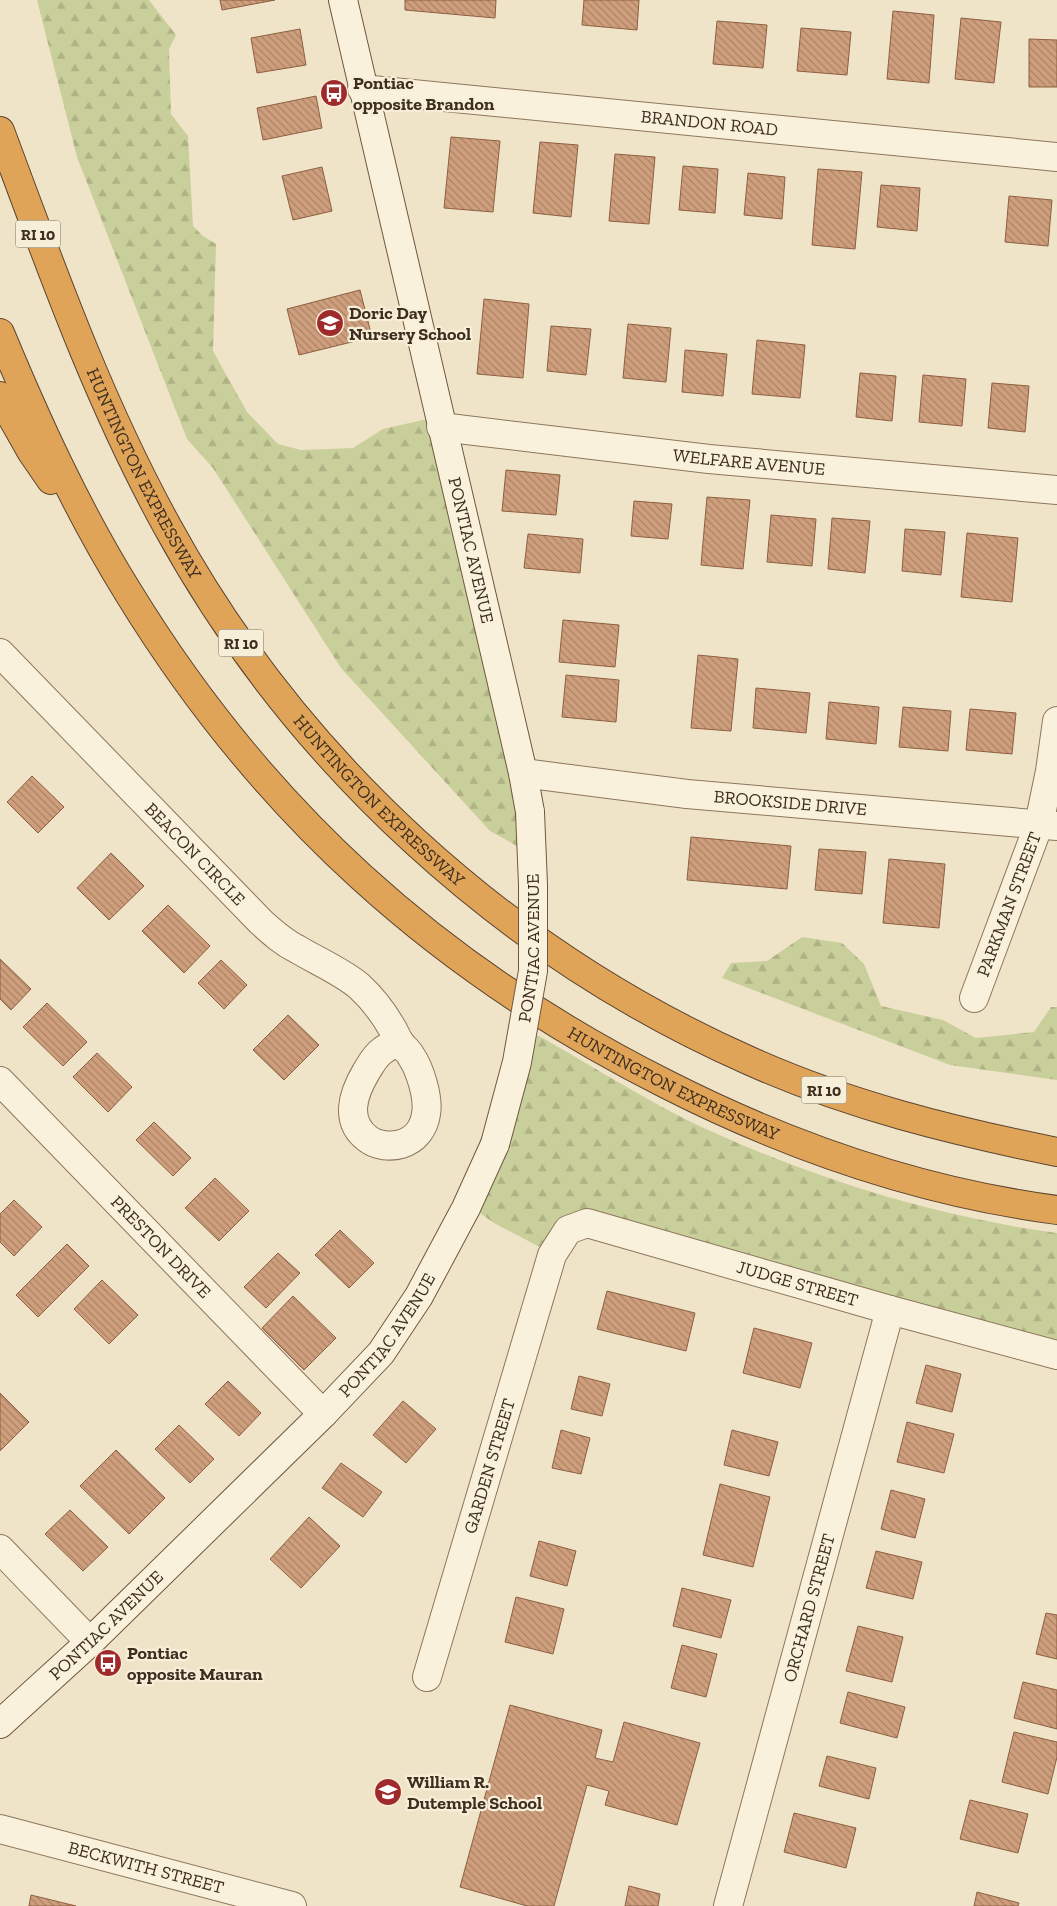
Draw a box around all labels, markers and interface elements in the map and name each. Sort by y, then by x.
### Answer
place label: Pontiac opposite Brandon [353,72,495,115]
bus stop icon: Pontiac opposite Brandon [319,78,349,108]
street label: BRANDON ROAD [640,105,779,141]
road number: RI 10 [15,220,60,248]
place label: Doric Day Nursery School [349,302,471,345]
school or university icon: Doric Day Nursery School [315,308,345,338]
street label: HUNTINGTON EXPRESSWAY [82,365,206,583]
street label: WELFARE AVENUE [672,444,826,480]
street label: PONTIAC AVENUE [443,475,499,626]
road number: RI 10 [218,630,264,656]
street label: HUNTINGTON EXPRESSWAY [289,710,469,891]
street label: BROOKSIDE DRIVE [713,785,868,821]
street label: BEACON CIRCLE [140,798,250,910]
street label: PARKMAN STREET [972,829,1046,980]
street label: PONTIAC AVENUE [513,873,544,1024]
street label: HUNTINGTON EXPRESSWAY [564,1022,783,1145]
road number: RI 10 [802,1076,846,1104]
street label: PRESTON DRIVE [106,1191,216,1303]
street label: JUDGE STREET [734,1256,861,1311]
street label: PONTIAC AVENUE [334,1269,440,1402]
street label: GARDEN STREET [459,1396,520,1536]
street label: ORCHARD STREET [778,1531,840,1684]
street label: PONTIAC AVENUE [45,1566,168,1685]
place label: Pontiac opposite Mauran [127,1642,263,1685]
bus stop icon: Pontiac opposite Mauran [93,1648,123,1678]
place label: William R. Dutemple School [407,1771,542,1814]
school or university icon: William R. Dutemple School [373,1777,403,1807]
street label: BECKWITH STREET [66,1836,226,1899]

